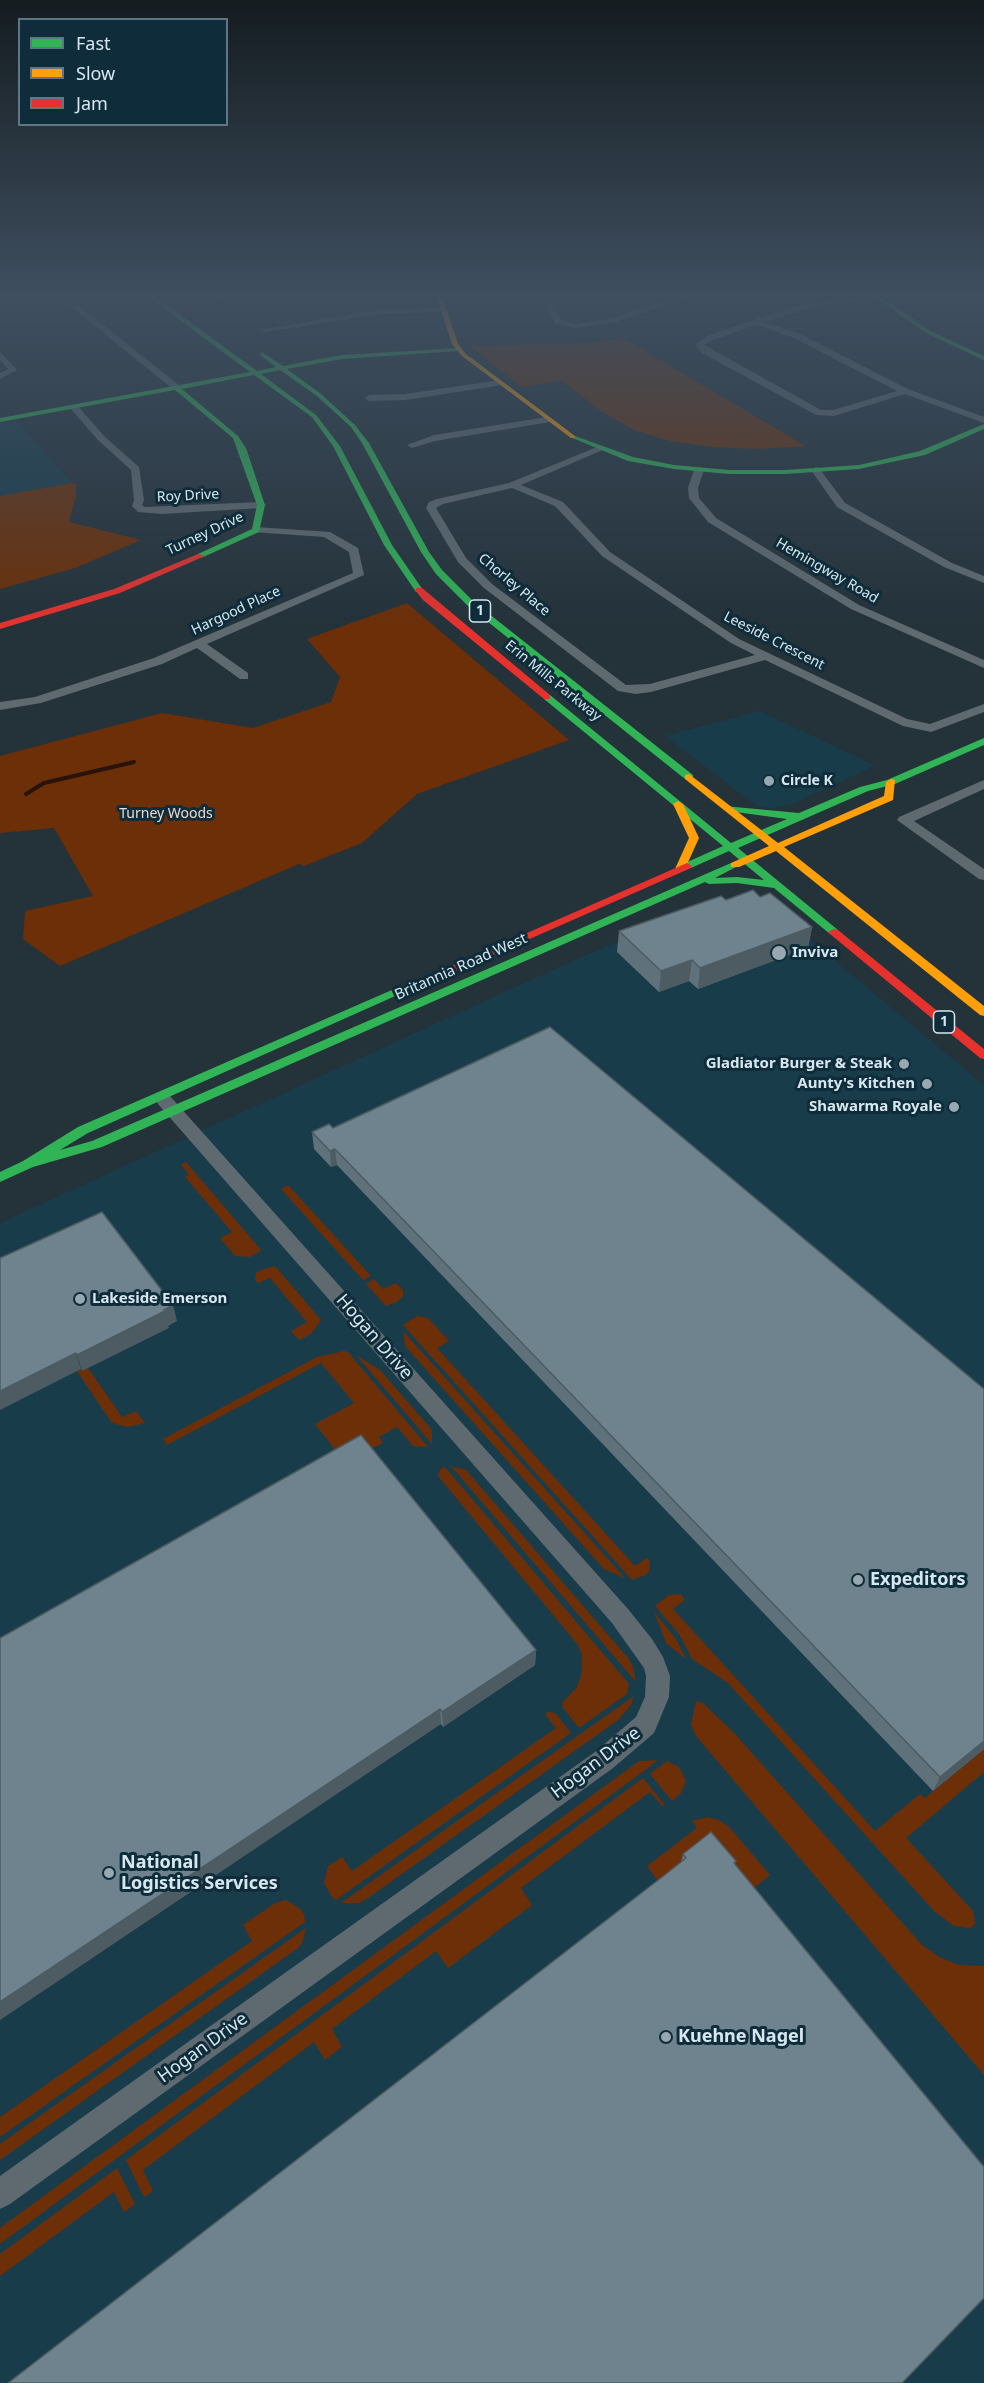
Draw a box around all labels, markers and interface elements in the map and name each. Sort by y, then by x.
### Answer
legend [18,18,228,126]
text: Fast [76,31,111,55]
text: Slow [76,61,115,85]
text: Jam [76,91,108,115]
street label: Roy Drive [156,486,220,506]
street label: Turney Drive [164,509,246,559]
street label: Hemingway Road [773,535,881,607]
street label: Chorley Place [475,550,553,620]
street label: Hargood Place [189,583,283,639]
road number: 1 [470,600,490,622]
street label: Leeside Crescent [721,608,827,674]
street label: Erin Mills Parkway [502,637,604,725]
place label: Circle K [781,773,833,789]
marker: Circle K [762,774,776,788]
park label: Turney Woods [119,806,213,822]
street label: Britannia Road West [392,930,530,1004]
marker: Inviva [770,944,788,962]
place label: Inviva [792,944,838,962]
road number: 1 [934,1011,954,1033]
place label: Gladiator Burger & Steak [706,1055,892,1073]
marker: Gladiator Burger & Steak [897,1057,911,1071]
place label: Aunty's Kitchen [797,1075,915,1093]
marker: Aunty's Kitchen [920,1077,934,1091]
place label: Shawarma Royale [809,1098,942,1116]
marker: Shawarma Royale [947,1100,961,1114]
place label: Lakeside Emerson [92,1290,227,1308]
street label: Hogan Drive [331,1290,417,1384]
marker: Lakeside Emerson [73,1292,87,1306]
place label: Expeditors [870,1569,966,1591]
marker: Expeditors [851,1573,865,1587]
street label: Hogan Drive [547,1723,645,1803]
place label: National Logistics Services [121,1852,278,1894]
marker: National Logistics Services [102,1866,116,1880]
street label: Hogan Drive [154,2008,252,2088]
place label: Kuehne Nagel [678,2026,804,2048]
marker: Kuehne Nagel [659,2030,673,2044]

